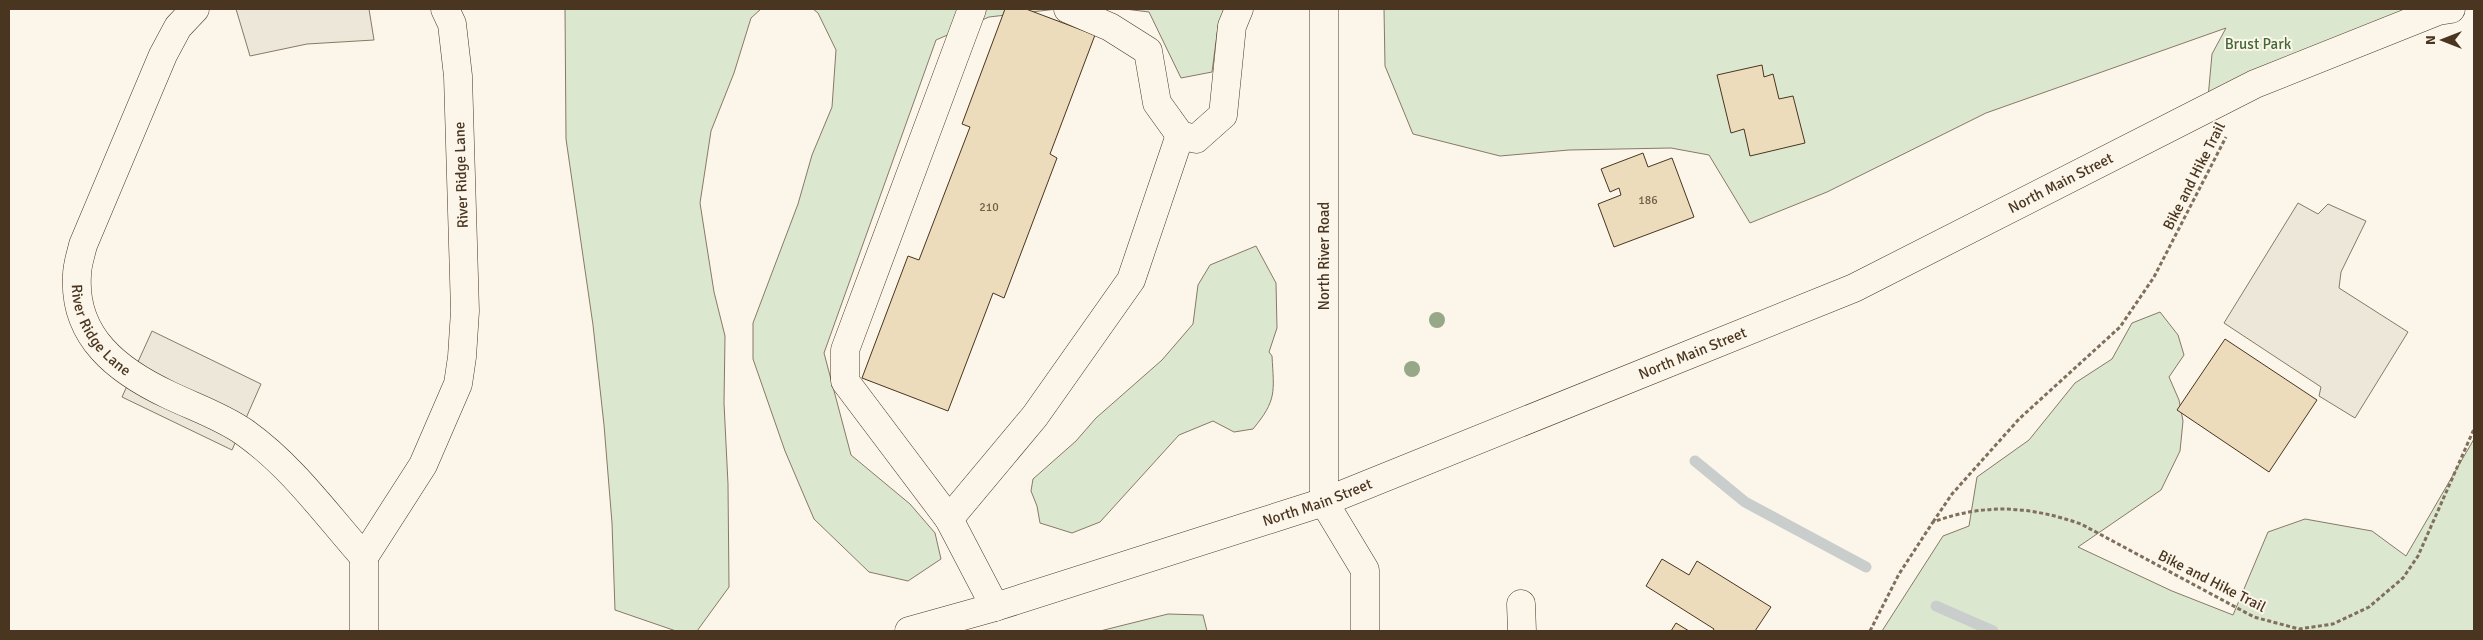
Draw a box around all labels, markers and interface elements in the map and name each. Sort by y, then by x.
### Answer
north arrow [2418,15,2468,65]
park label: Brust Park [2225,35,2292,53]
text: N [2422,35,2439,45]
street label: Bike and Hike Trail [2159,119,2229,233]
street label: River Ridge Lane [450,121,472,229]
street label: North Main Street [2005,149,2116,217]
house number: 186 [1638,193,1658,208]
house number: 210 [979,200,999,215]
street label: North River Road [1315,202,1333,310]
street label: River Ridge Lane [68,284,134,380]
street label: North Main Street [1636,323,1749,383]
street label: North Main Street [1260,475,1375,530]
street label: Bike and Hike Trail [2155,546,2269,616]

